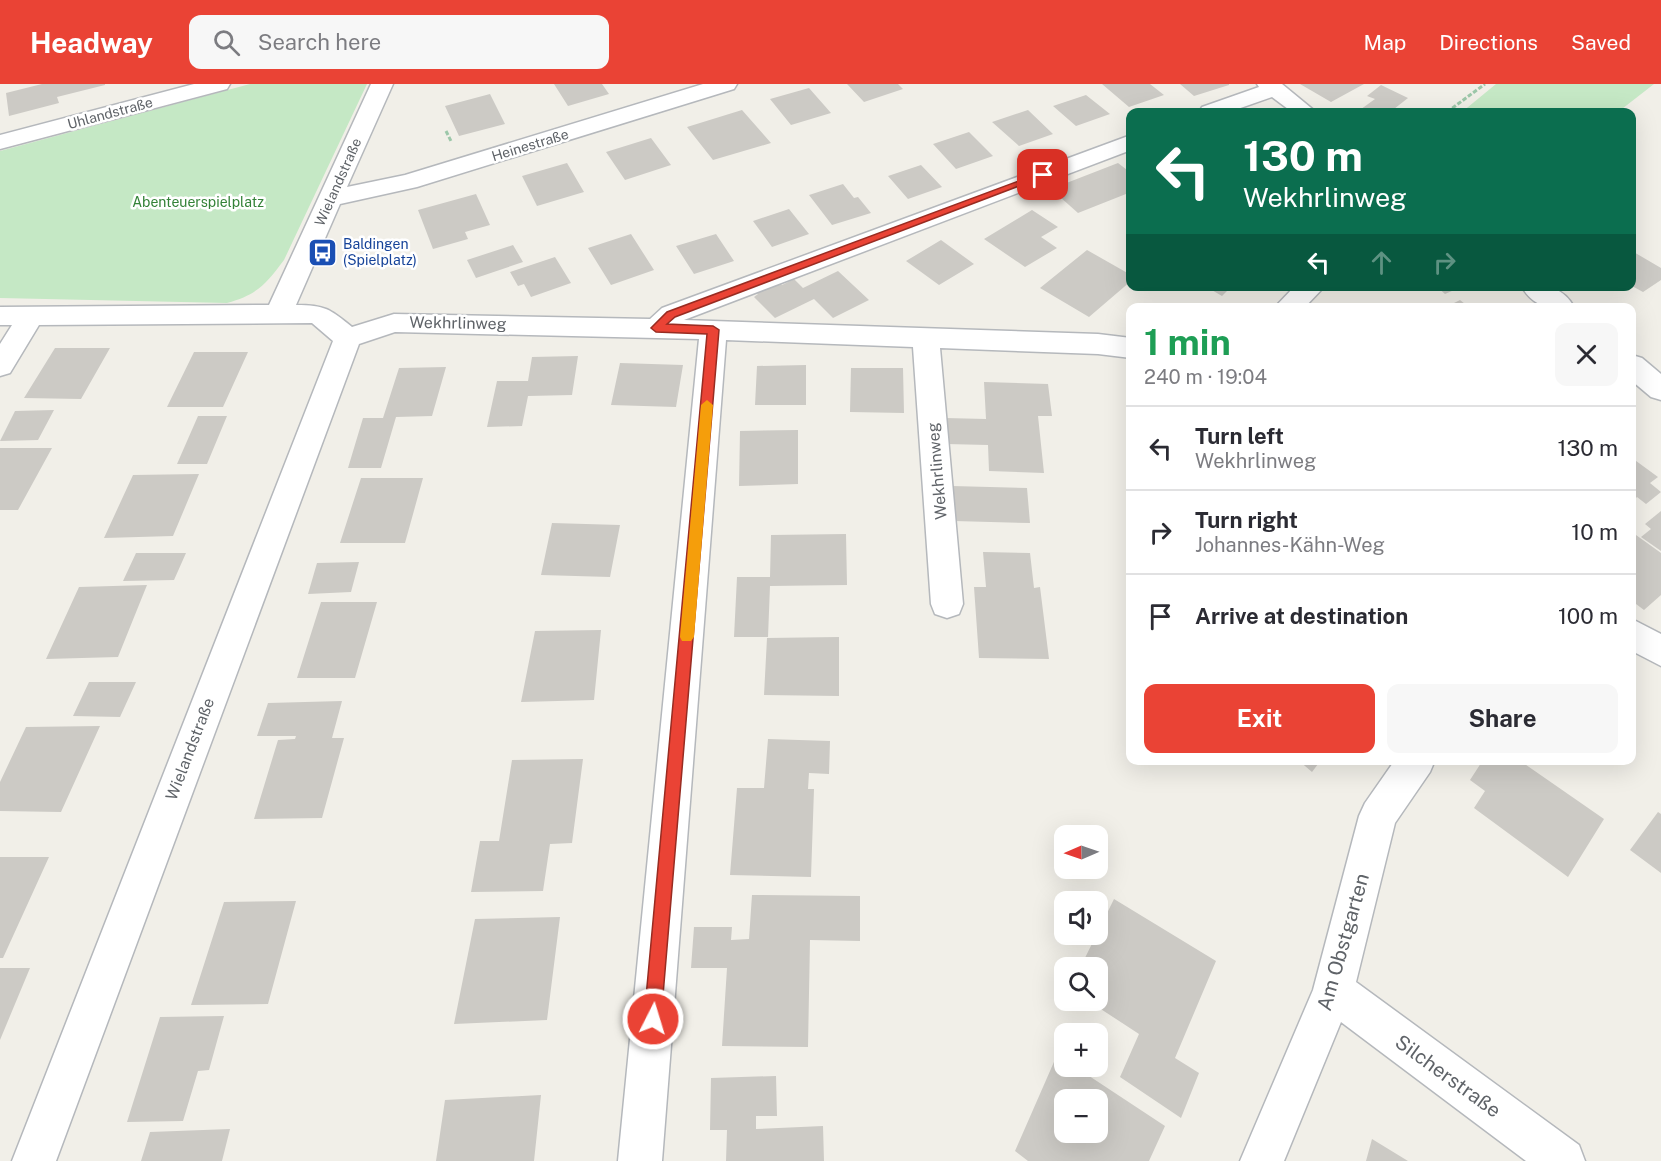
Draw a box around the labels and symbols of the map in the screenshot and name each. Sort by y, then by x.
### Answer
street label: Uhlandstraße [66,94,155,132]
street label: Heinestraße [490,126,570,164]
street label: Wielandstraße [311,135,365,228]
pin [1017,149,1068,200]
park label: Abenteuerspielplatz [132,194,264,210]
bus stop icon: Baldingen (Spielplatz) [306,236,338,268]
place label: Baldingen (Spielplatz) [343,236,417,268]
street label: Wekhrlinweg [409,313,507,333]
street label: Wekhrlinweg [923,422,951,520]
street label: Wielandstraße [162,695,218,803]
north arrow [1054,825,1108,879]
street label: Am Obstgarten [1312,871,1374,1013]
position arrow [621,987,685,1051]
street label: Silcherstraße [1391,1030,1505,1122]

